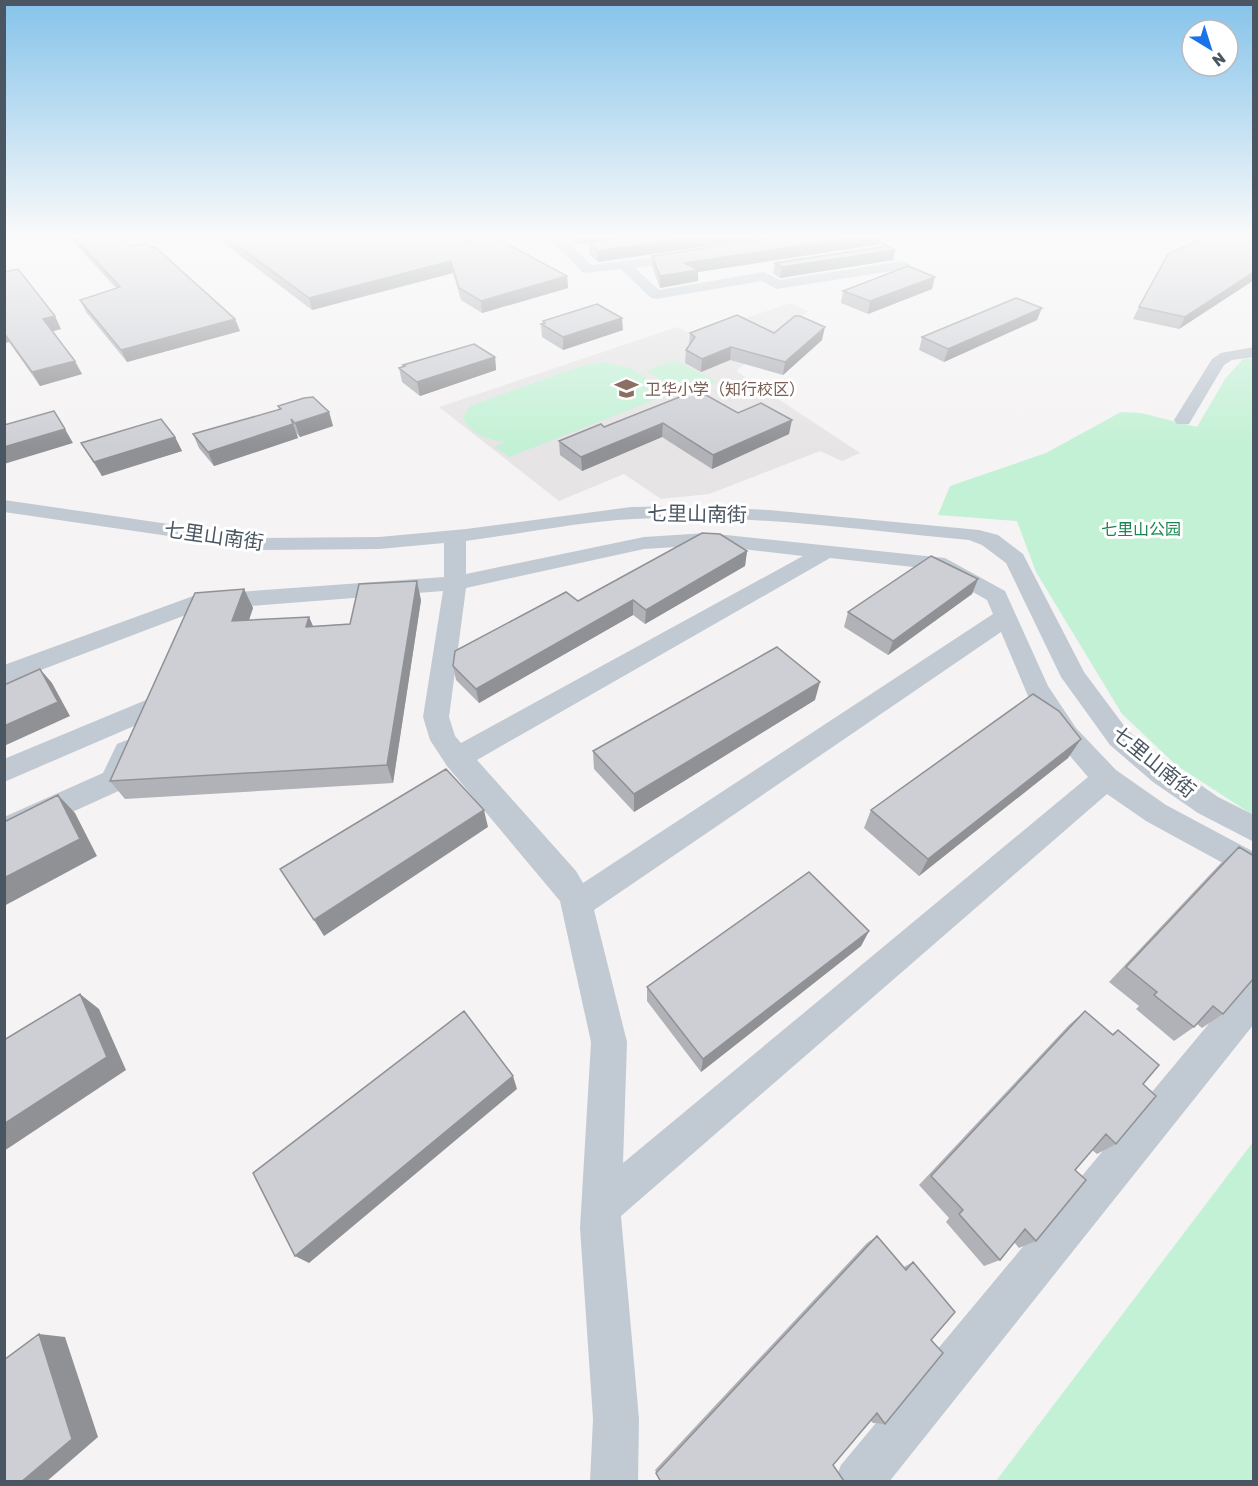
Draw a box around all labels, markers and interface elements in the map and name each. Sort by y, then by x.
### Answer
north arrow [1180,18,1240,78]
text: N [1209,48,1229,70]
school or university icon: 卫华小学（知行校区） [614,376,640,402]
place label: 卫华小学（知行校区） [645,380,805,399]
street label: 七里山南街 [647,501,747,527]
street label: 七里山南街 [163,517,265,555]
park label: 七里山公园 [1101,520,1181,539]
street label: 七里山南街 [1108,721,1200,803]

